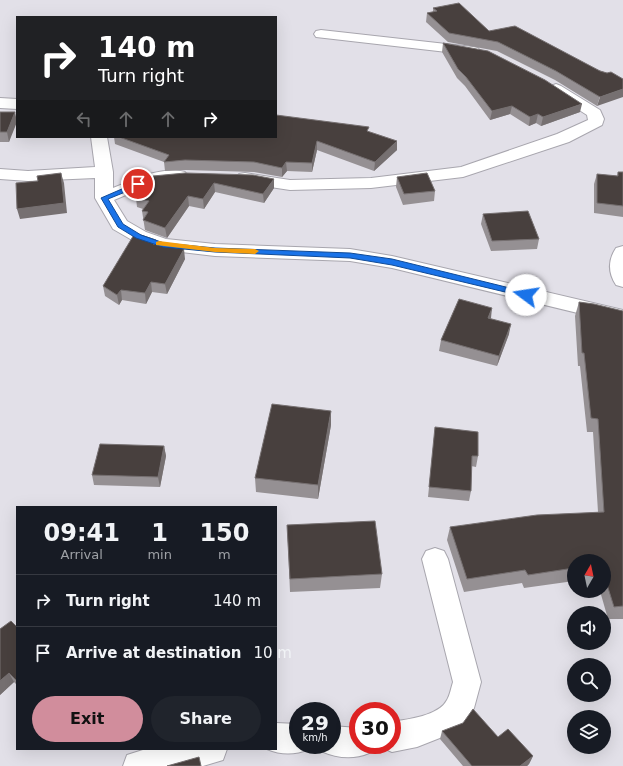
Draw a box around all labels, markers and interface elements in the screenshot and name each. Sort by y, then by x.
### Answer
text: 140 m [98,31,195,64]
icon: right [32,32,84,84]
text: Turn right [98,65,184,86]
icon: left [73,108,95,130]
icon: ahead [115,108,137,130]
icon: ahead [157,108,179,130]
icon: right [199,108,221,130]
pin [121,167,155,201]
icon: arrive [127,173,149,195]
position arrow [505,274,547,316]
text: 09:41 [43,519,120,547]
text: 1 [151,519,168,547]
text: 150 [199,519,249,547]
text: Arrival [61,547,103,562]
text: min [147,547,172,562]
text: m [218,547,231,562]
north arrow [567,554,611,598]
map controls [567,554,611,754]
icon: right [32,590,54,612]
text: Turn right [66,592,150,610]
text: 140 m [213,592,261,610]
button: sound [567,606,611,650]
icon: arrive [32,642,54,664]
text: Arrive at destination [66,644,241,662]
text: 10 m [253,644,292,662]
button: search [567,658,611,702]
button: Exit [32,696,143,742]
button: Share [151,696,261,742]
speed limit sign: 30 [349,702,401,754]
button: layers [567,710,611,754]
text: 29 [301,711,329,735]
text: km/h [302,732,328,743]

